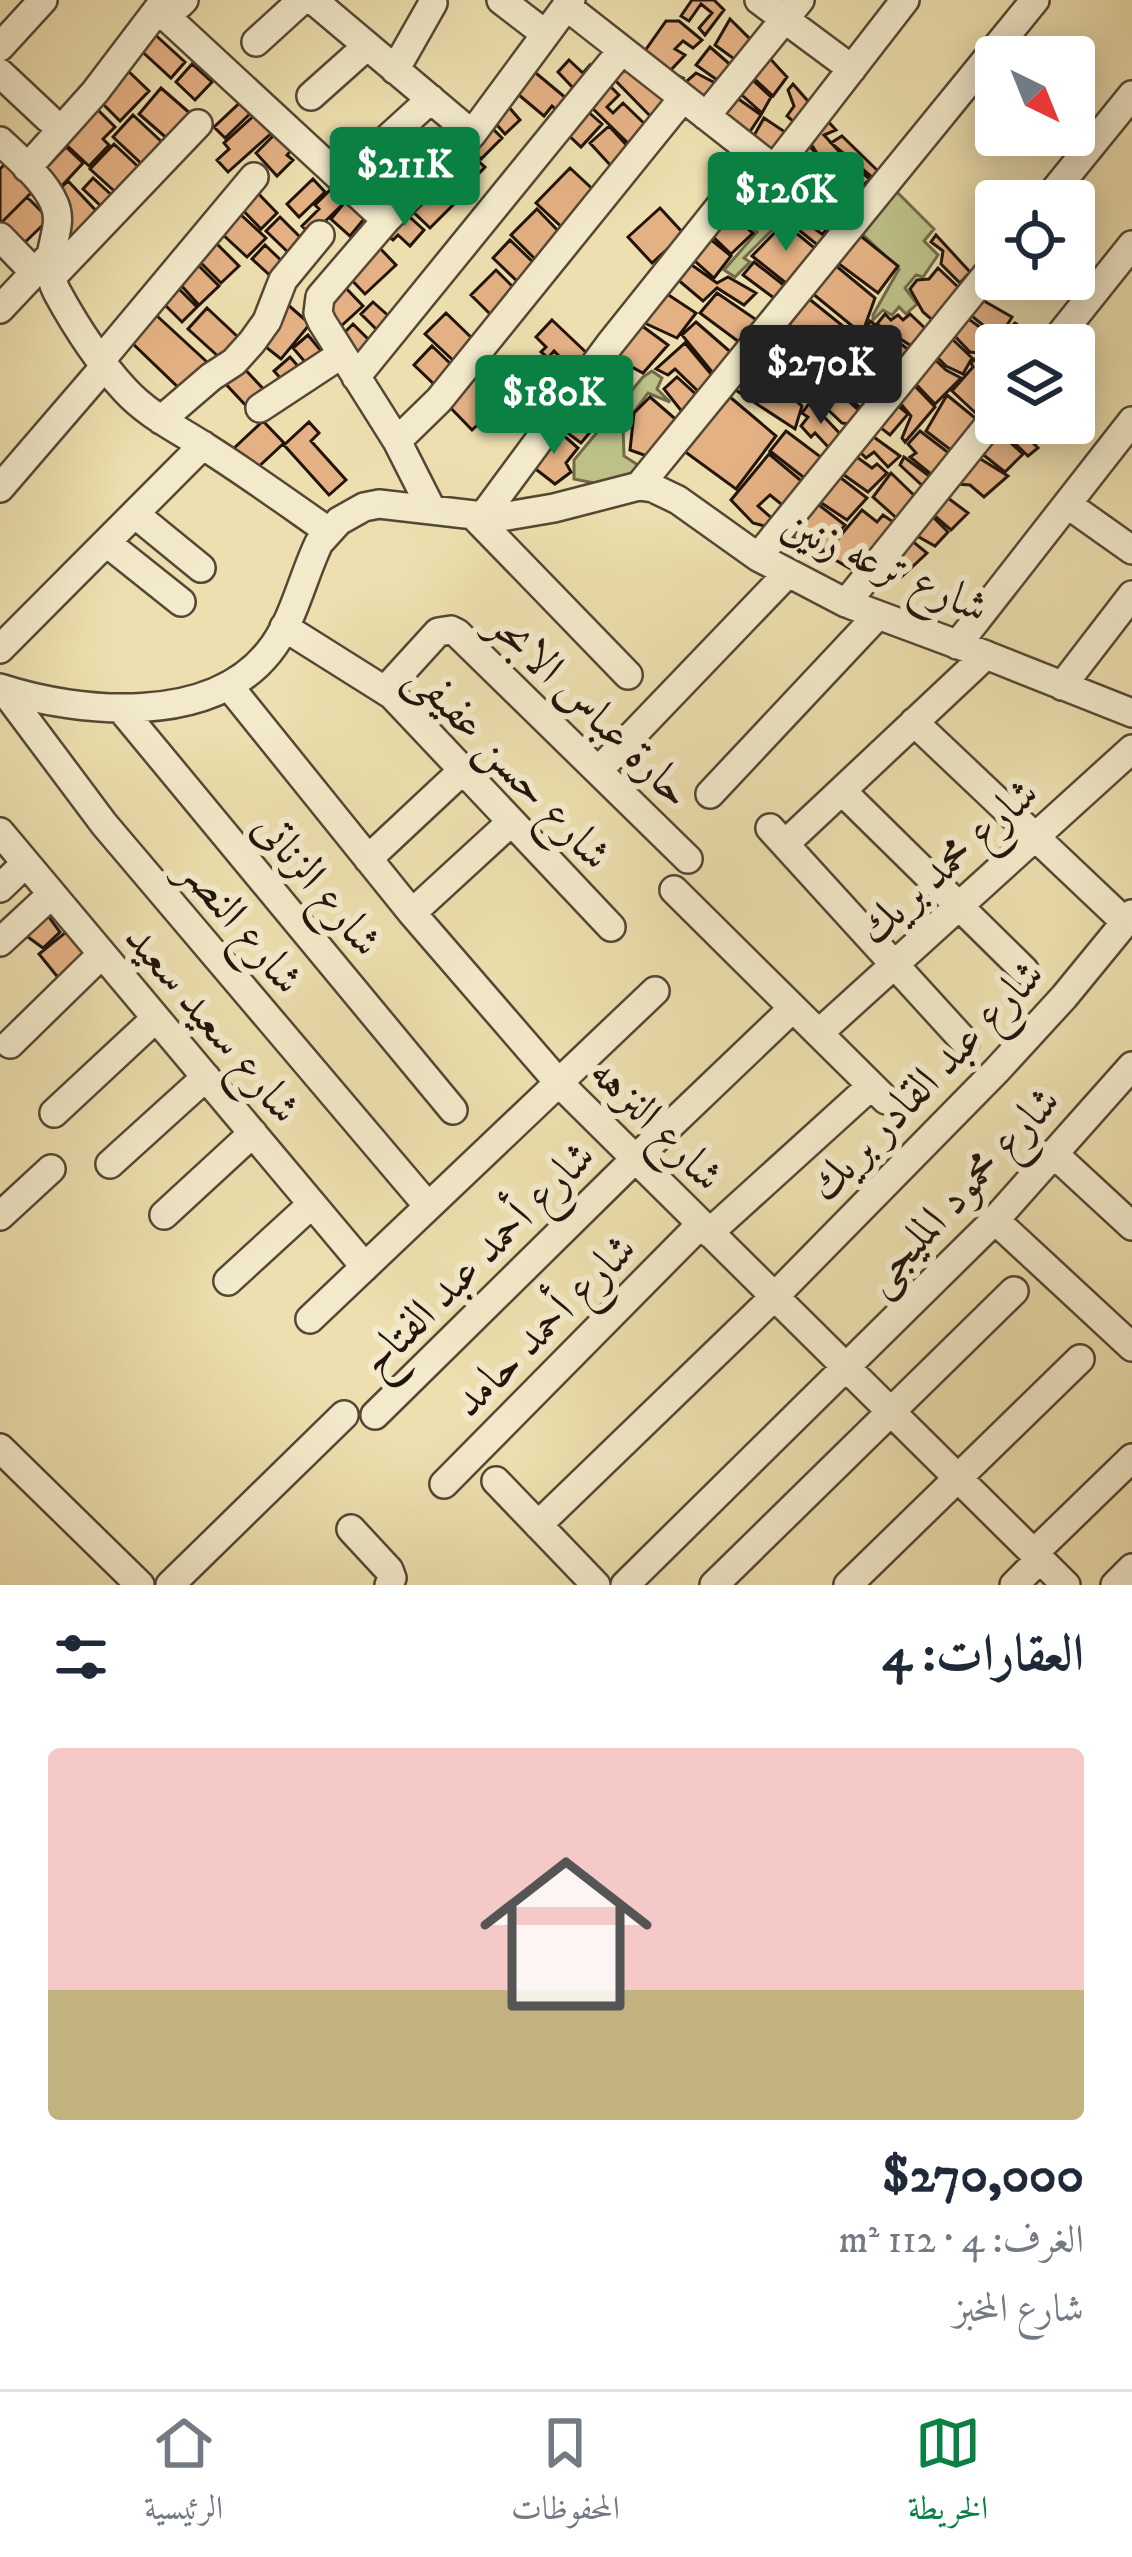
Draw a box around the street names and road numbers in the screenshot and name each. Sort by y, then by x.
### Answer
street label: شارع ترعه زنين [770,496,997,643]
street label: حارة عباس الابحر [473,595,704,820]
street label: شارع حسن عفيفى [390,649,623,888]
street label: شارع محمد بريك [847,767,1056,963]
street label: شارع الزناتى [235,801,394,973]
street label: شارع النصر [159,842,315,1011]
street label: شارع سعيد سعيد [106,912,312,1141]
street label: شارع عبد القادر بريك [797,948,1062,1219]
street label: شارع النزهه [572,1046,735,1209]
street label: شارع محمود المليجى [851,1075,1078,1312]
street label: شارع أحمد عبد الفتاح [345,1126,615,1396]
street label: شارع أحمد حامد [438,1219,654,1435]

